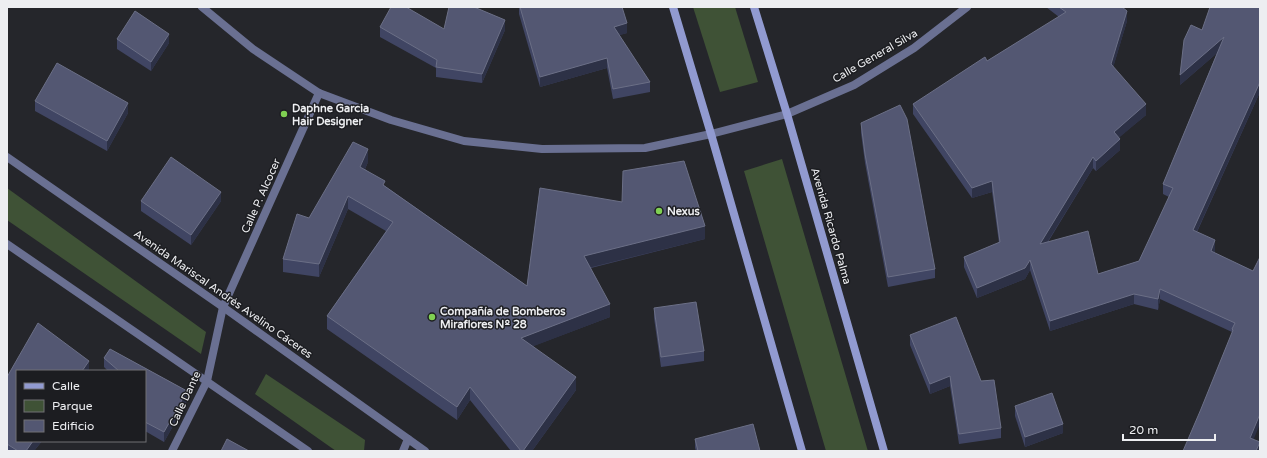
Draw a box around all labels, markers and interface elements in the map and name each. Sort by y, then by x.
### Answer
street label: Calle General Silva [830,26,920,86]
place label: Daphne Garcia Hair Designer [292,102,369,129]
marker: Daphne Garcia Hair Designer [279,109,289,119]
street label: Calle P. Alcocer [239,156,284,235]
street label: Avenida Ricardo Palma [808,166,854,286]
place label: Nexus [667,205,700,218]
marker: Nexus [654,206,664,216]
street label: Avenida Mariscal Andrés Avelino Cáceres [131,227,315,361]
place label: Compañía de Bomberos Miraflores Nº 28 [440,305,566,331]
marker: Compañía de Bomberos Miraflores Nº 28 [427,312,437,322]
street label: Calle Dante [167,369,203,429]
legend [16,370,146,442]
text: Calle [52,379,80,393]
text: Parque [52,399,93,413]
scale bar [1123,416,1215,442]
text: Edificio [52,419,94,433]
text: 20 m [1129,423,1158,437]

